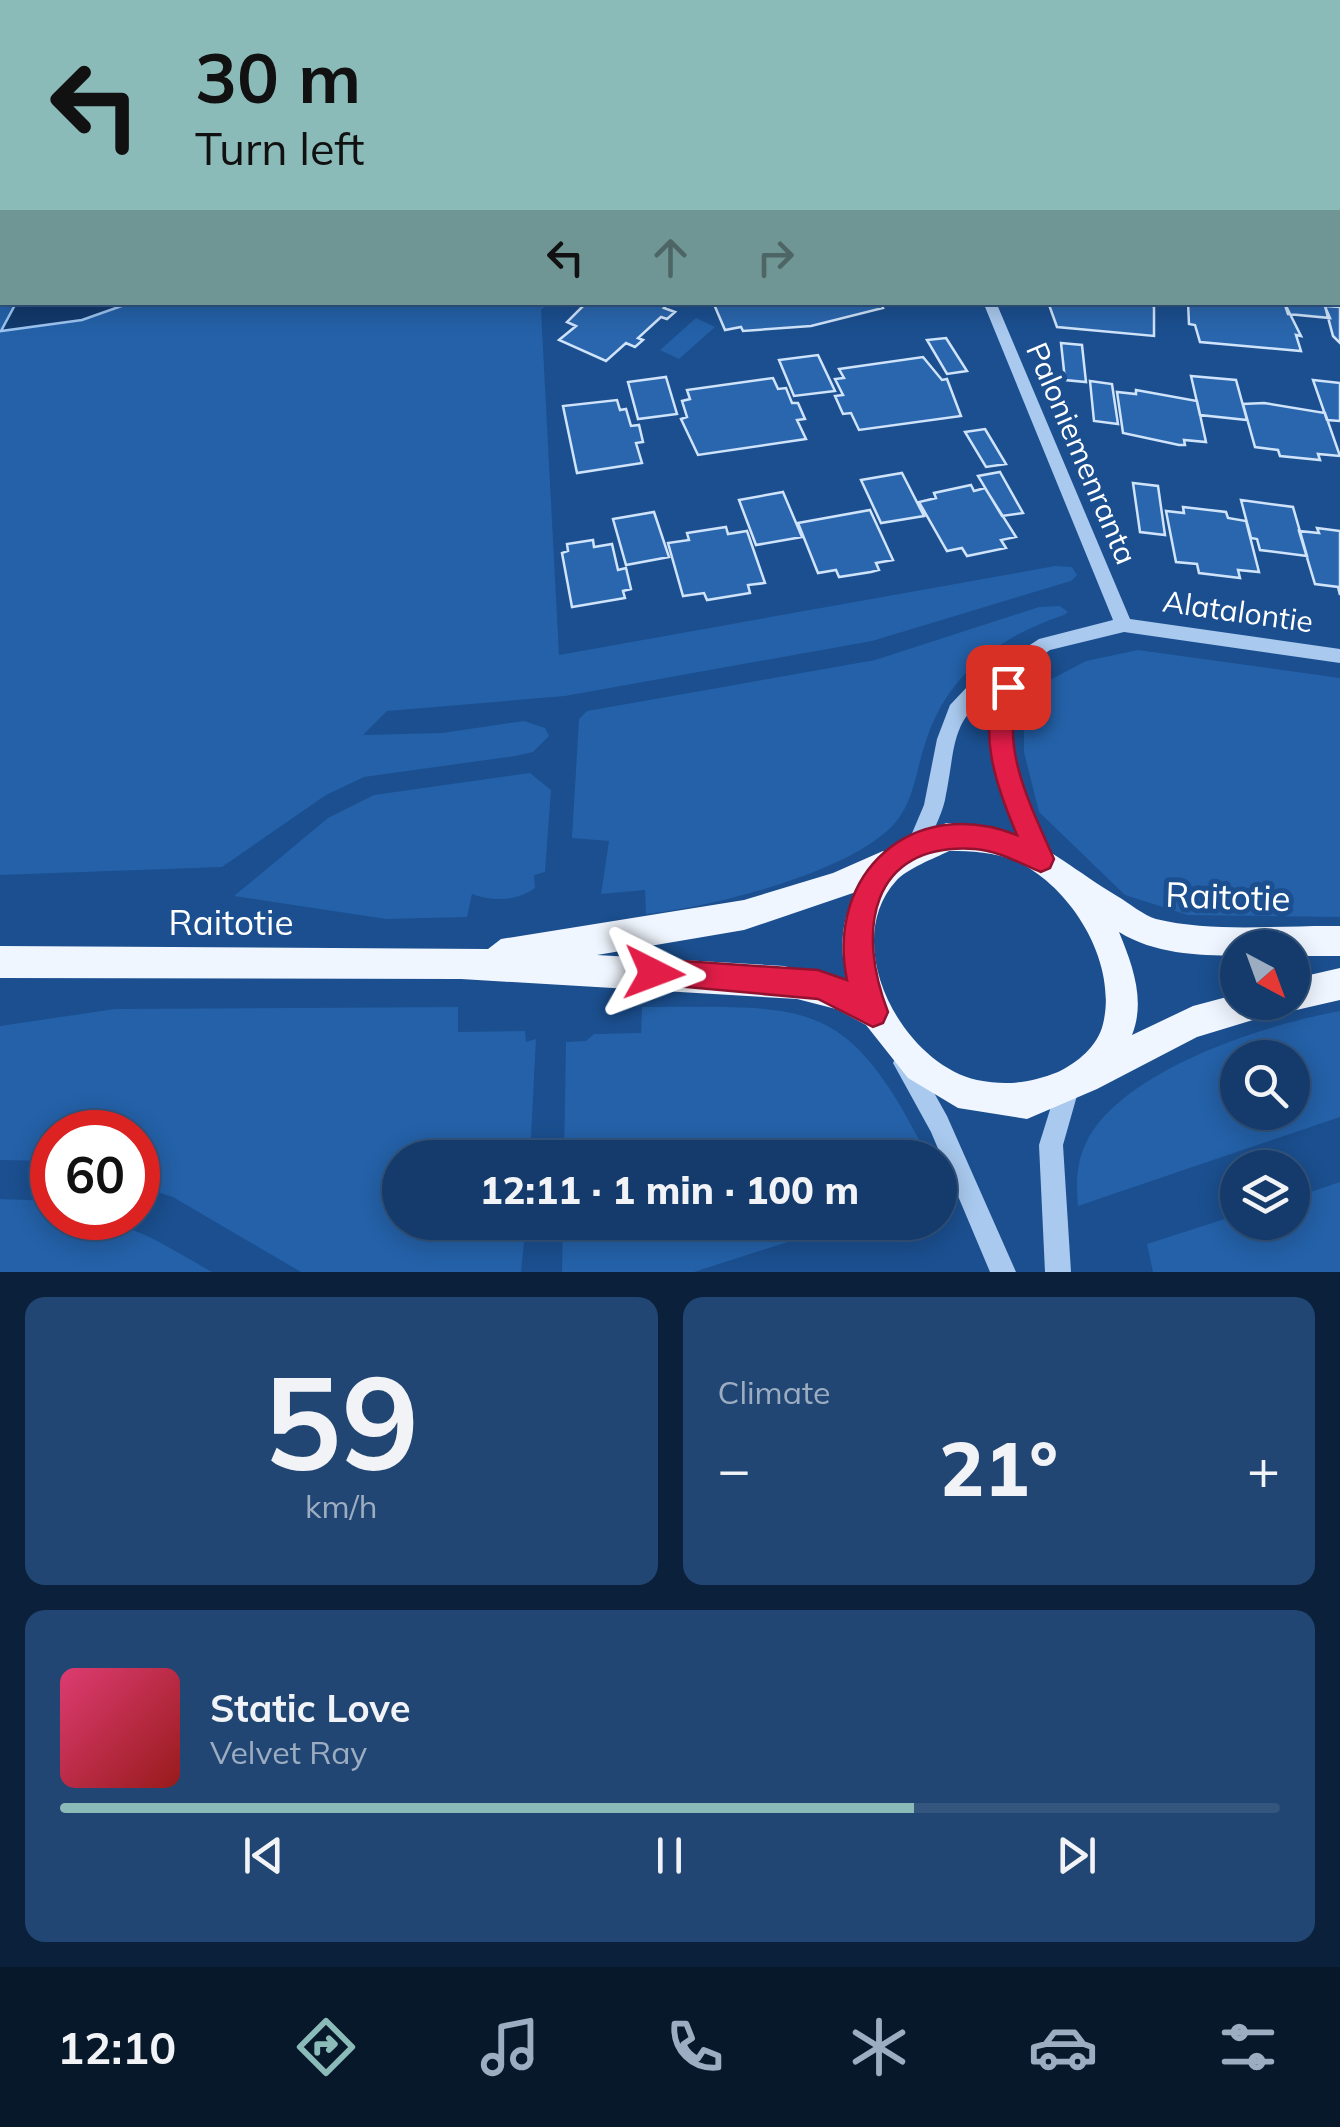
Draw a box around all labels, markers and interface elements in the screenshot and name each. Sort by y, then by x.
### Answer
text: 30 m [195,33,361,121]
icon: left [30,40,160,170]
text: Turn left [195,120,364,176]
icon: left [538,230,593,285]
icon: ahead [643,230,698,285]
icon: right [748,230,803,285]
street label: Paloniemenranta [1018,336,1146,570]
street label: Alatalontie [1160,582,1316,640]
pin [966,645,1051,730]
icon: arrive [981,660,1036,715]
street label: Raitotie [1165,872,1291,920]
street label: Raitotie [169,900,294,944]
position arrow [602,921,706,1025]
north arrow [1220,930,1310,1020]
map controls [1220,930,1310,1240]
button: search [1220,1040,1310,1130]
speed limit sign: 60 [30,1110,160,1240]
button: layers [1220,1150,1310,1240]
text: 12:11 · 1 min · 100 m [480,1166,859,1214]
text: 59 [263,1339,419,1503]
text: Climate [718,1372,830,1412]
text: 21° [939,1421,1058,1515]
text: − [718,1434,751,1503]
text: + [1247,1434,1280,1503]
text: km/h [305,1486,377,1526]
text: Static Love [210,1684,411,1732]
text: Velvet Ray [210,1732,367,1772]
icon: previous [236,1828,291,1883]
icon: pause [642,1828,697,1883]
icon: next [1049,1828,1104,1883]
icon: directions [291,2012,361,2082]
icon: music [475,2012,545,2082]
icon: phone [660,2012,730,2082]
icon: climate [844,2012,914,2082]
icon: car [1028,2012,1098,2082]
icon: filters [1213,2012,1283,2082]
text: 12:10 [57,2019,176,2075]

